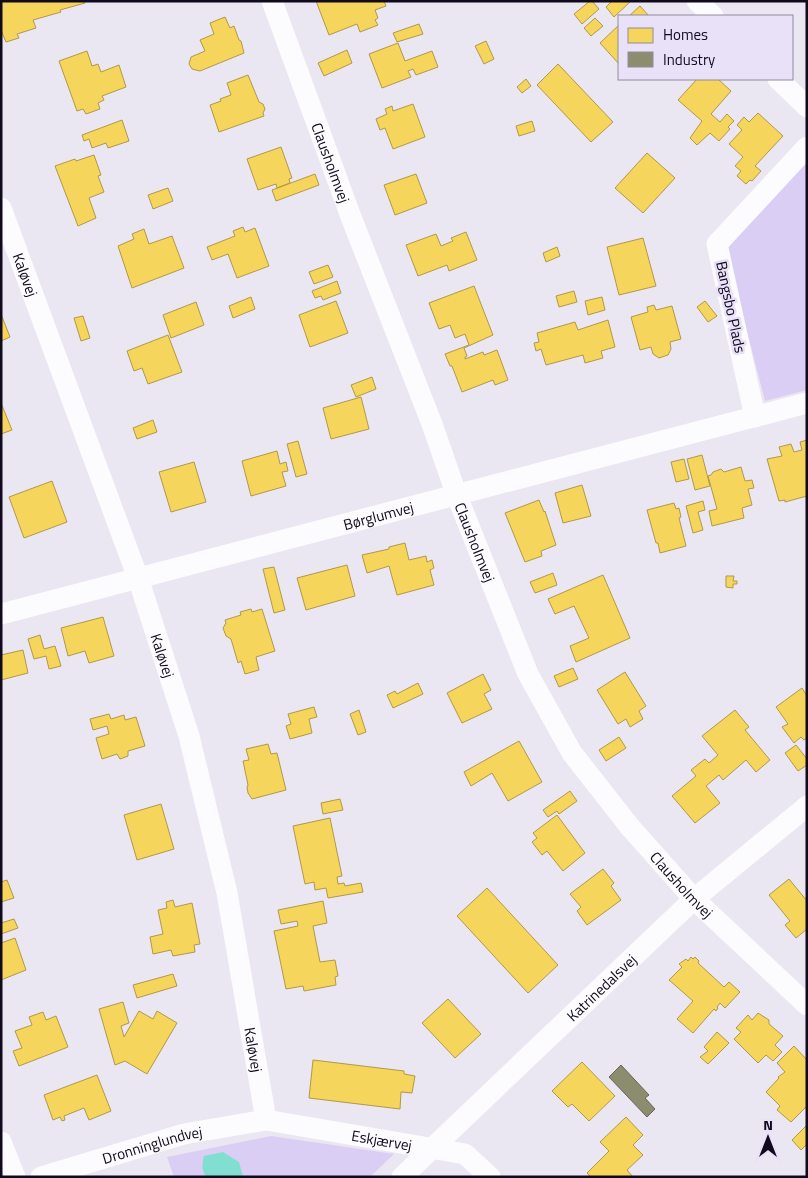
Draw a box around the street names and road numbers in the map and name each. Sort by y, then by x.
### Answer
street label: Clausholmvej [306,119,356,206]
street label: Kaløvej [7,249,44,300]
street label: Bangsbo Plads [710,259,752,355]
street label: Børglumvej [341,495,416,535]
street label: Clausholmvej [449,499,502,585]
street label: Kaløvej [145,630,181,681]
street label: Clausholmvej [645,846,719,923]
street label: Katrinedalsvej [561,948,641,1026]
street label: Kaløvej [239,1025,269,1074]
street label: Dronninglundvej [99,1120,204,1169]
street label: Eskjærvej [350,1123,414,1156]

